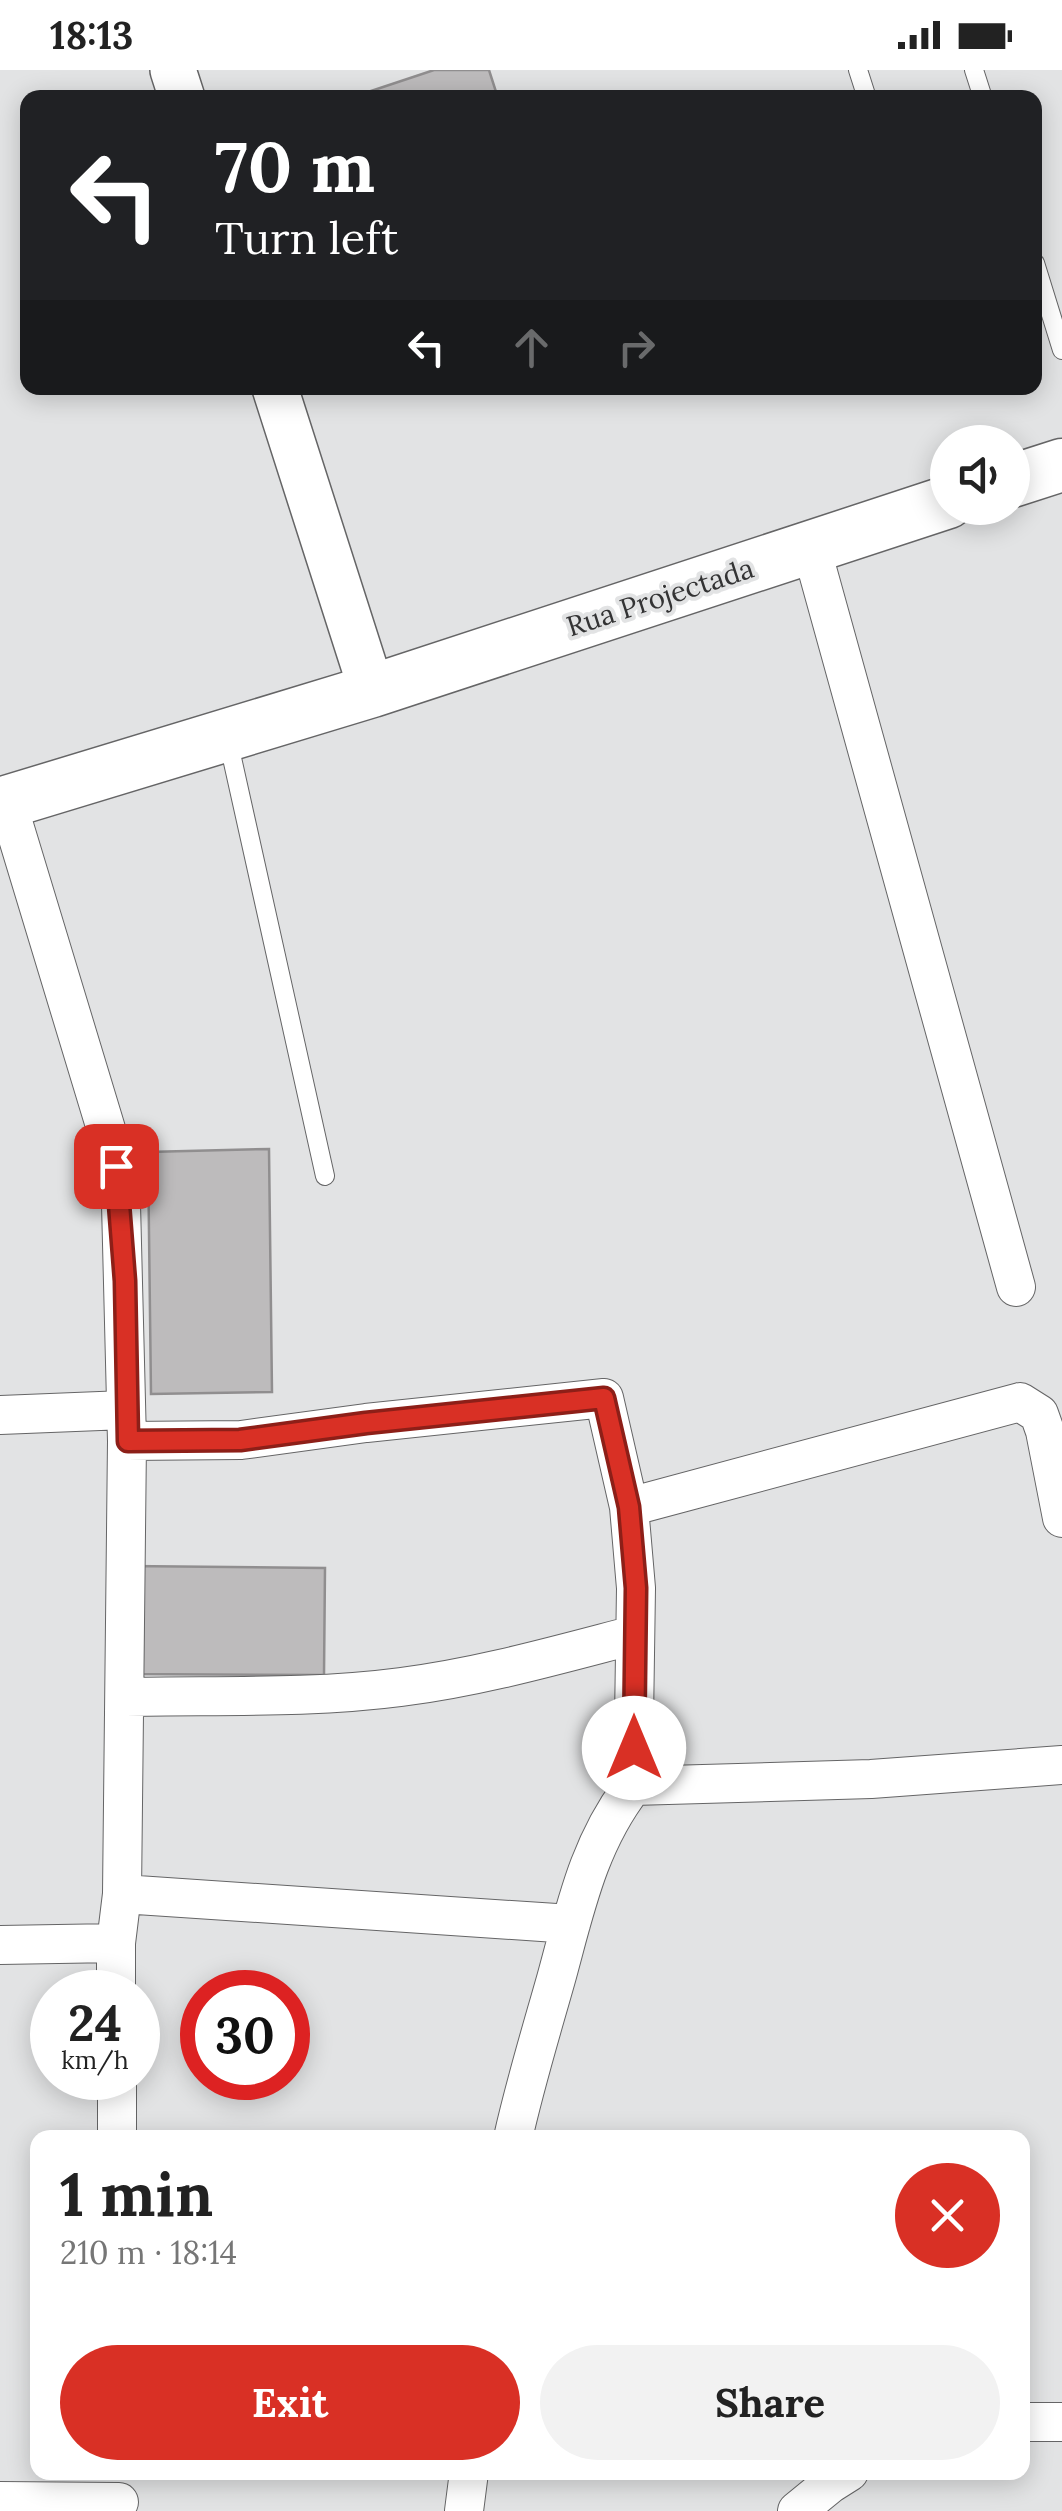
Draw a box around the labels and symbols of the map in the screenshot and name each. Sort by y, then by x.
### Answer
street label: Rua Projectada [562,550,758,644]
pin [74,1124,159,1209]
position arrow [582,1696,686,1800]
speed limit sign: 30 [180,1970,310,2100]

